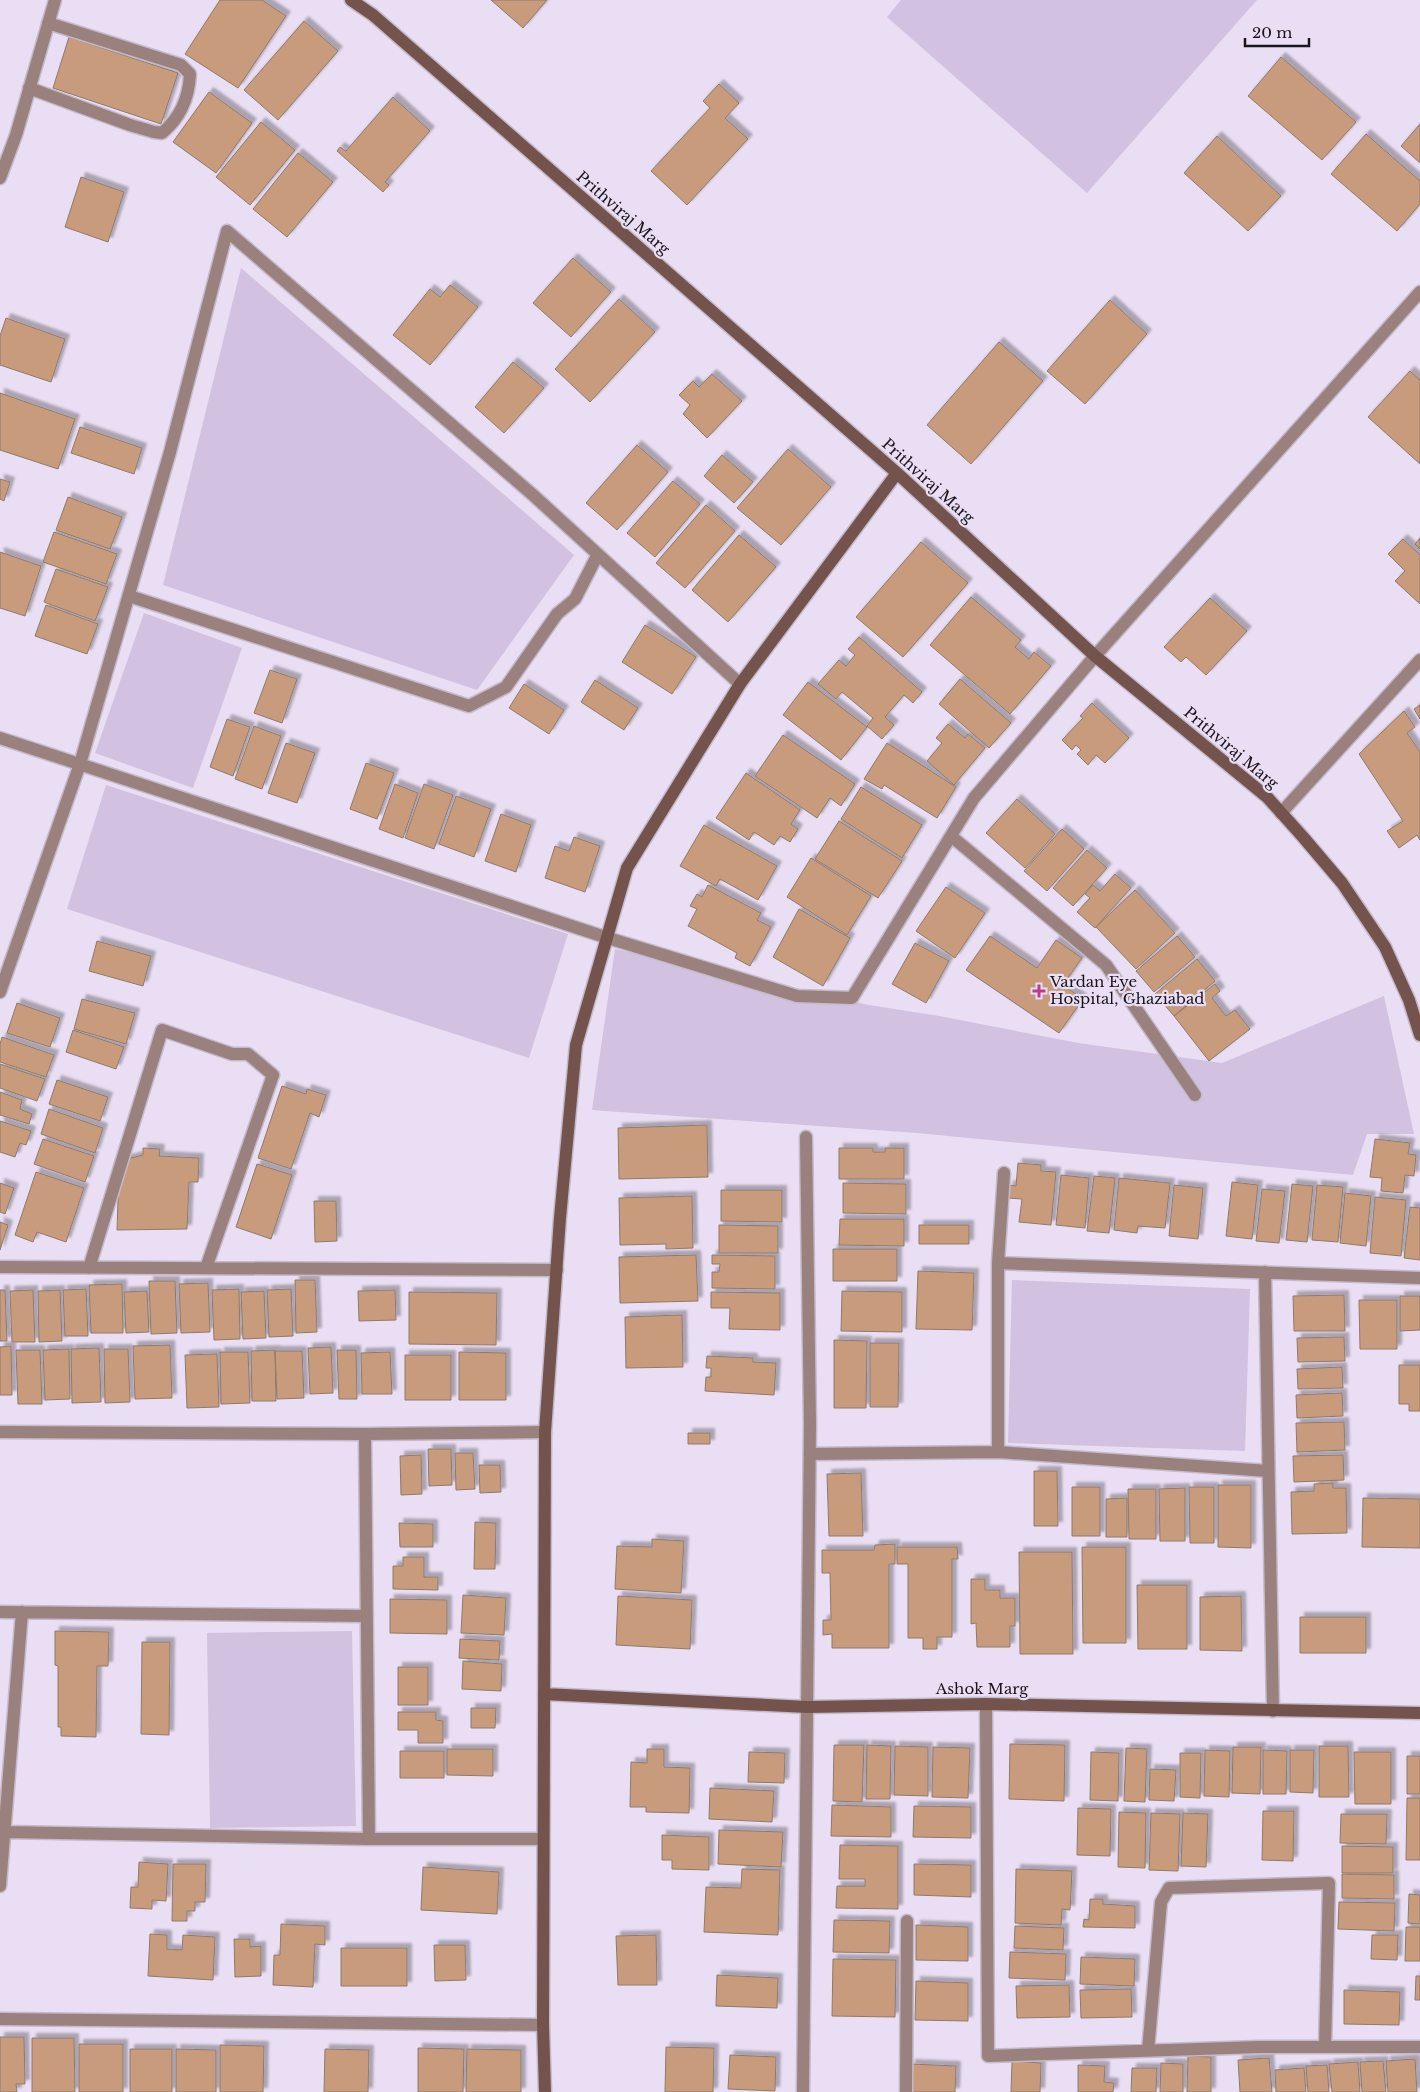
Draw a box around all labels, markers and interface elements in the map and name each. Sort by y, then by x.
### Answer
scale bar [1245,15,1309,47]
text: 20 m [1252,23,1292,42]
street label: Prithviraj Marg [573,167,675,259]
street label: Prithviraj Marg [878,434,979,528]
street label: Prithviraj Marg [1180,703,1283,793]
place label: Vardan Eye Hospital, Ghaziabad [1049,972,1204,1008]
marker: Vardan Eye Hospital, Ghaziabad [1032,984,1046,998]
street label: Ashok Marg [935,1679,1029,1698]

